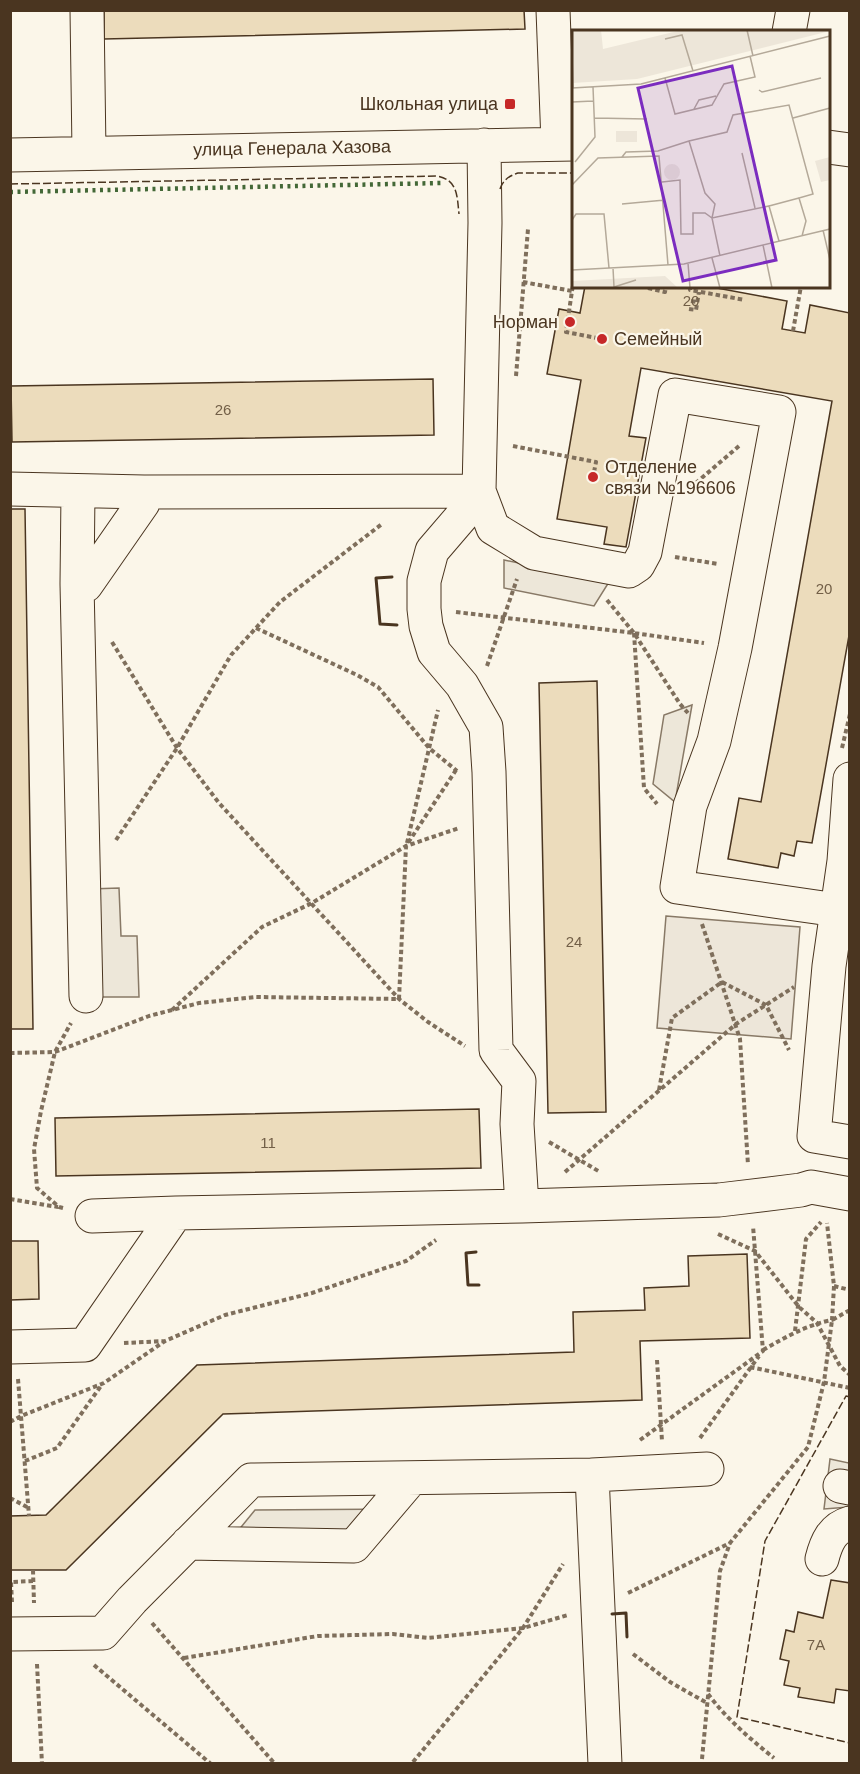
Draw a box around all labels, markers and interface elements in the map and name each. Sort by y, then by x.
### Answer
inset map [572,30,830,288]
place label: Школьная улица [360,94,499,114]
marker: Школьная улица [503,97,517,111]
street label: улица Генерала Хазова [193,136,392,160]
house number: 20 [683,292,699,309]
place label: Норман [493,312,558,332]
marker: Норман [563,315,577,329]
place label: Семейный [614,329,702,349]
marker: Семейный [595,332,609,346]
house number: 26 [215,401,231,418]
place label: Отделение связи №196606 [605,457,736,498]
marker: Отделение связи №196606 [586,470,600,484]
house number: 20 [816,580,832,597]
house number: 24 [566,933,582,950]
house number: 11 [260,1134,276,1151]
house number: 7А [807,1636,825,1653]

